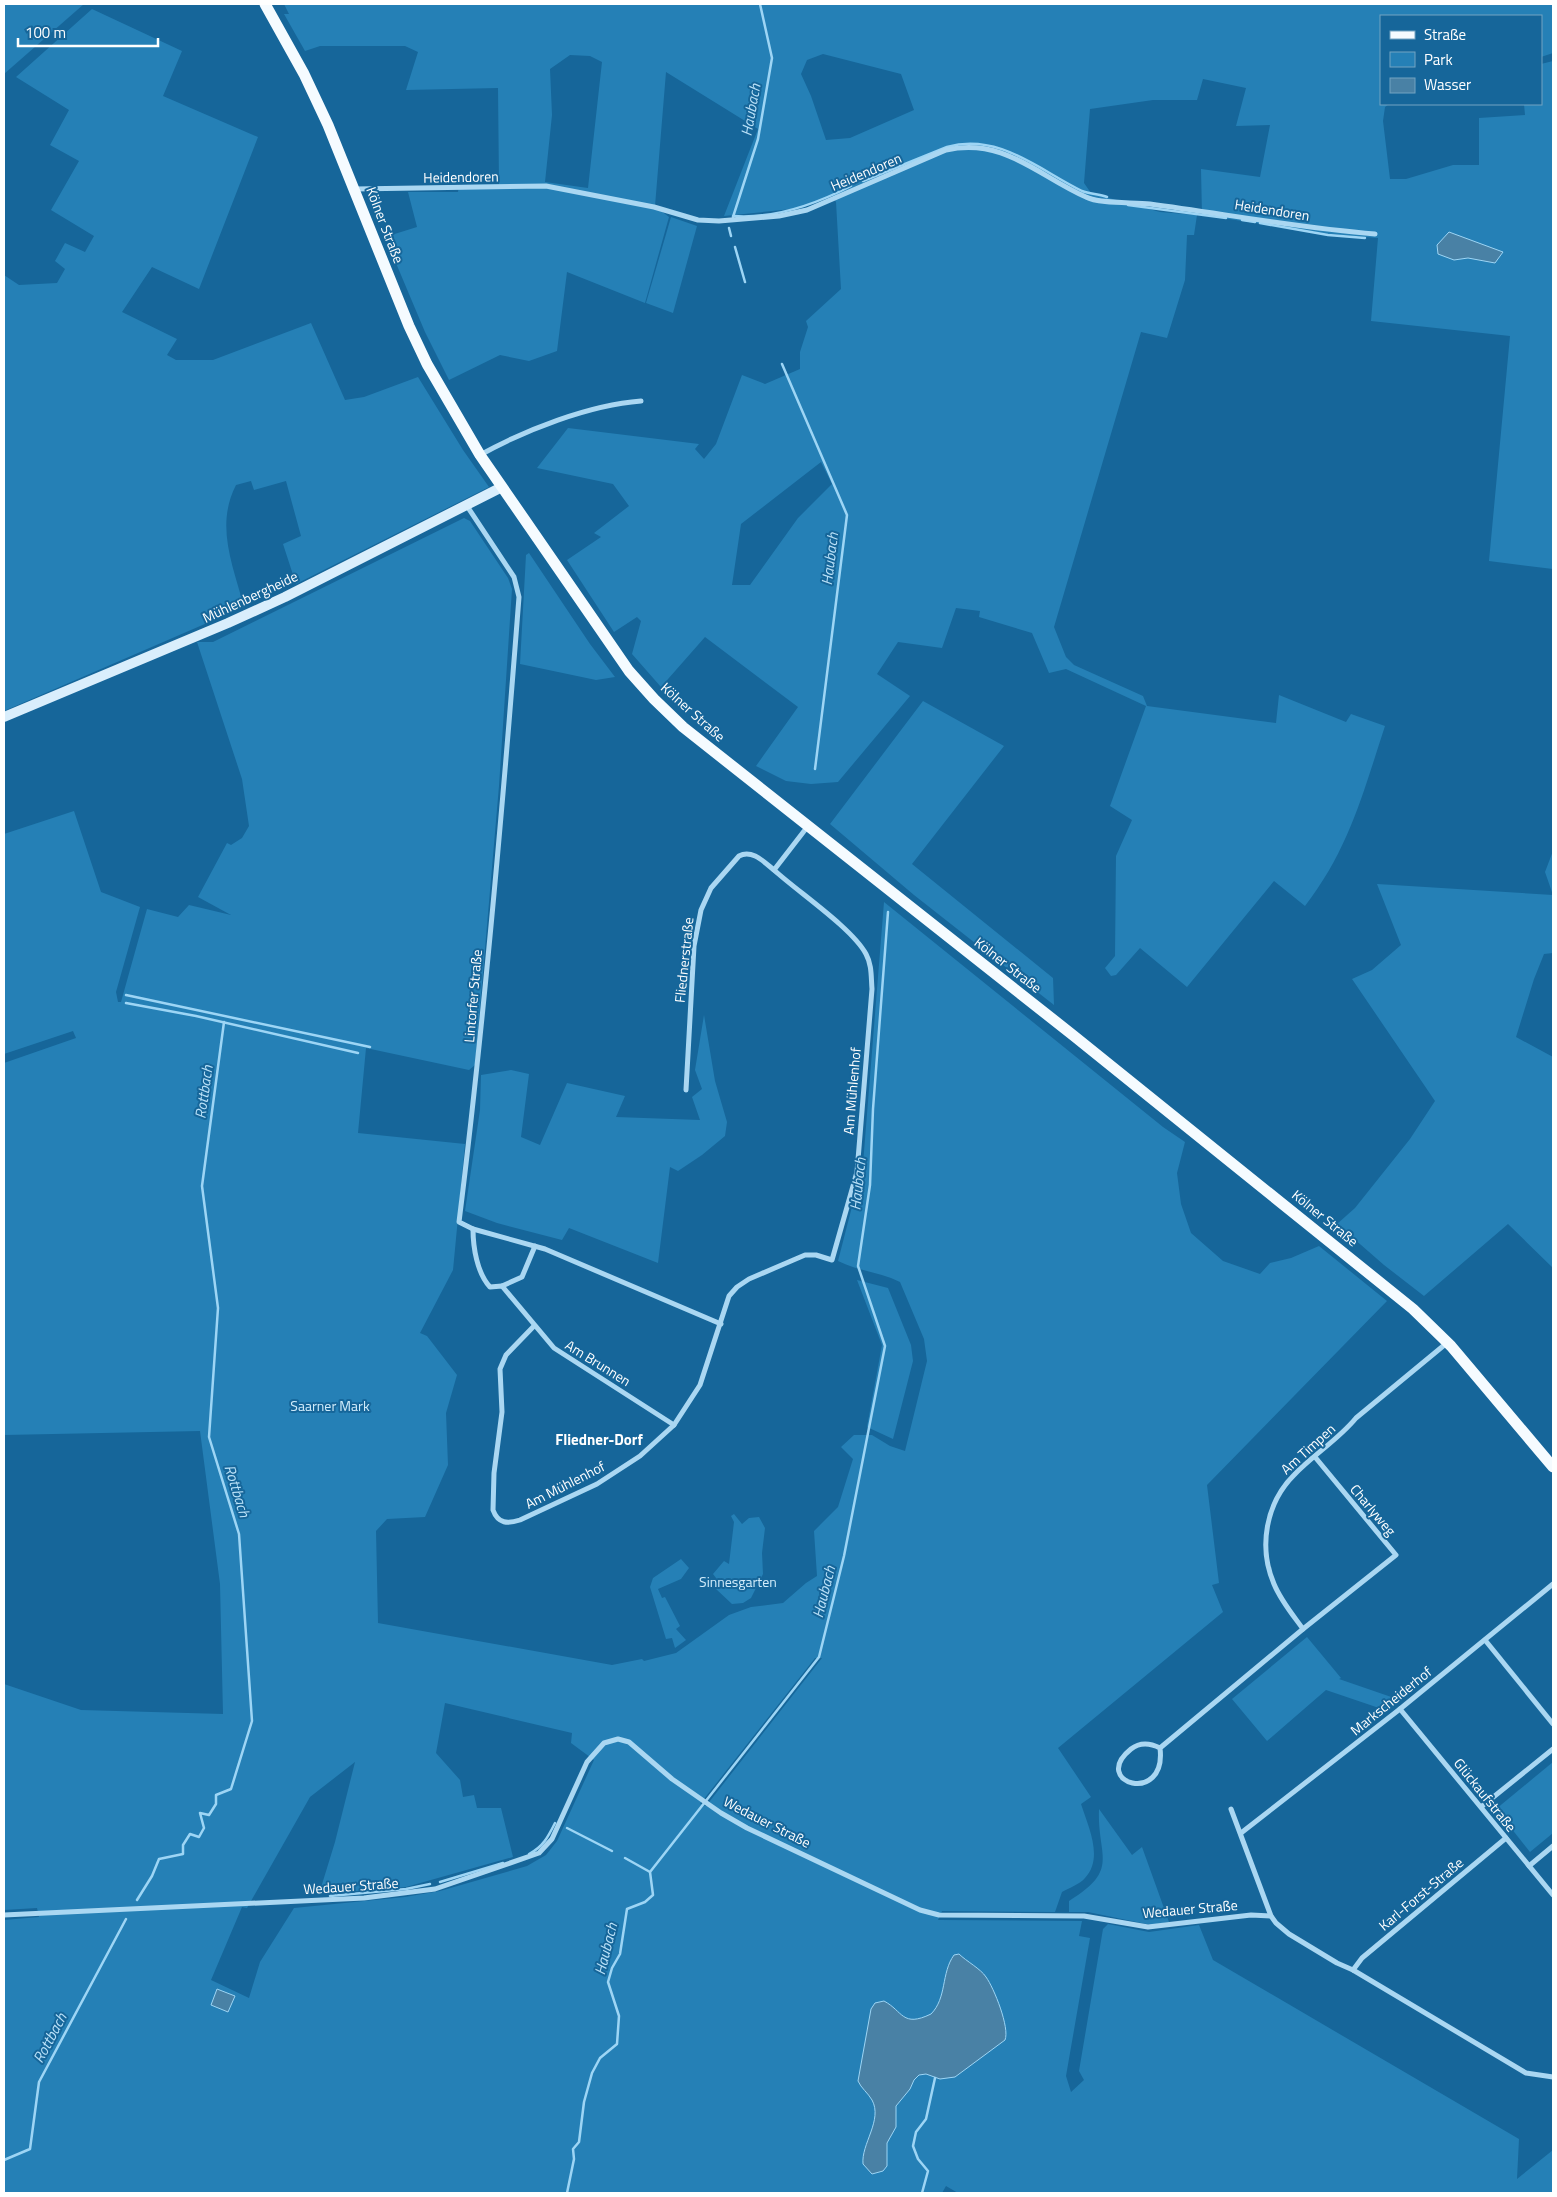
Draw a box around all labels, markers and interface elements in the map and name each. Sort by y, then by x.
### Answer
scale bar [18,15,158,47]
legend [1380,15,1542,105]
text: 100 m [25,21,66,44]
text: Straße [1424,23,1466,46]
text: Park [1424,48,1453,71]
text: Wasser [1424,73,1471,96]
water label: Haubach [735,81,767,138]
street label: Heidendoren [827,147,905,196]
street label: Heidendoren [423,165,499,188]
street label: Kölner Straße [361,184,410,266]
street label: Heidendoren [1233,193,1311,226]
water label: Haubach [815,531,844,587]
street label: Mühlenbergheide [199,565,301,628]
street label: Kölner Straße [656,677,730,746]
street label: Fliednerstraße [669,916,698,1004]
street label: Kölner Straße [970,932,1046,998]
street label: Lintorfer Straße [458,949,487,1043]
street label: Am Mühlenhof [837,1046,866,1135]
water label: Rottbach [188,1063,219,1120]
water label: Haubach [843,1156,872,1211]
street label: Kölner Straße [1288,1184,1363,1251]
street label: Am Brunnen [561,1334,635,1391]
park label: Saarner Mark [290,1395,370,1416]
street label: Am Timpen [1276,1418,1340,1479]
district label: Fliedner-Dorf [555,1428,643,1451]
street label: Am Mühlenhof [521,1455,609,1514]
water label: Rottbach [219,1462,256,1520]
street label: Charlyweg [1345,1479,1401,1540]
water label: Haubach [806,1563,841,1620]
park label: Sinnesgarten [699,1571,777,1592]
street label: Markscheiderhof [1345,1661,1436,1740]
street label: Glückaufstraße [1449,1753,1522,1836]
street label: Wedauer Straße [720,1791,814,1853]
street label: Karl-Forst-Straße [1374,1852,1468,1935]
street label: Wedauer Straße [303,1872,399,1899]
street label: Wedauer Straße [1142,1894,1238,1923]
water label: Haubach [588,1920,623,1977]
water label: Rottbach [27,2008,73,2067]

